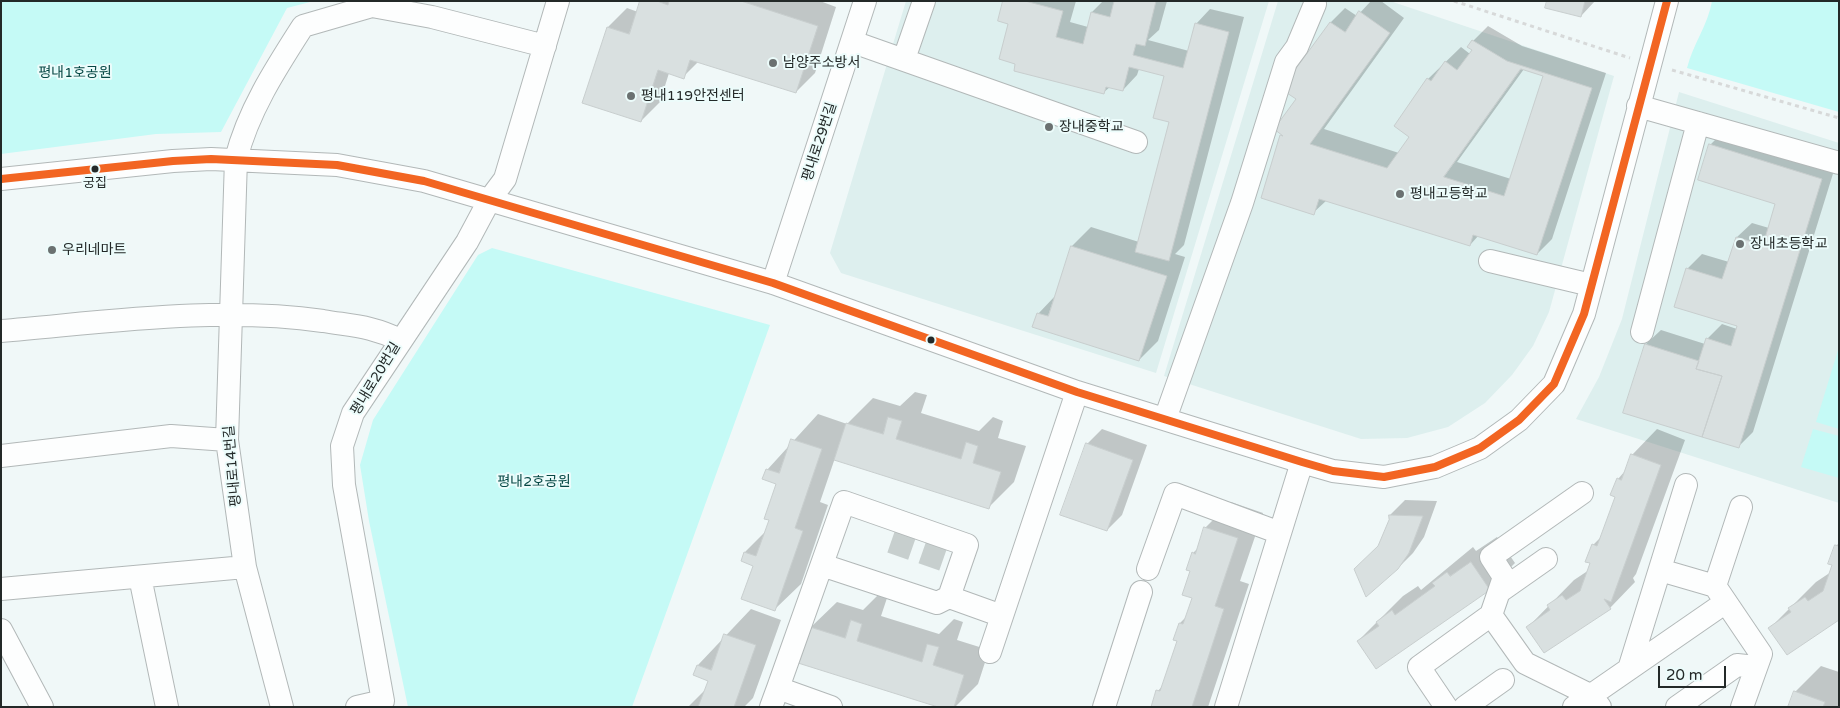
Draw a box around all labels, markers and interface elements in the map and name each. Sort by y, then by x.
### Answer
place label: 남양주소방서 [783,55,860,71]
marker: 남양주소방서 [767,57,779,69]
park label: 평내1호공원 [38,65,112,81]
place label: 평내119안전센터 [641,88,745,104]
marker: 평내119안전센터 [625,90,637,102]
street label: 평내로29번길 [799,100,841,184]
place label: 장내중학교 [1059,119,1123,135]
marker: 장내중학교 [1043,121,1055,133]
marker: 궁집 [90,164,100,174]
place label: 궁집 [83,176,107,192]
place label: 평내고등학교 [1410,186,1487,202]
marker: 평내고등학교 [1394,188,1406,200]
place label: 장내초등학교 [1750,236,1827,252]
marker: 장내초등학교 [1734,238,1746,250]
place label: 우리네마트 [62,242,126,258]
marker: 우리네마트 [46,244,58,256]
unlabelled marker [926,335,936,345]
street label: 평내로20번길 [348,340,404,418]
street label: 평내로14번길 [221,424,245,508]
park label: 평내2호공원 [497,474,571,490]
scale bar [1660,656,1728,688]
text: 20 m [1666,666,1703,684]

